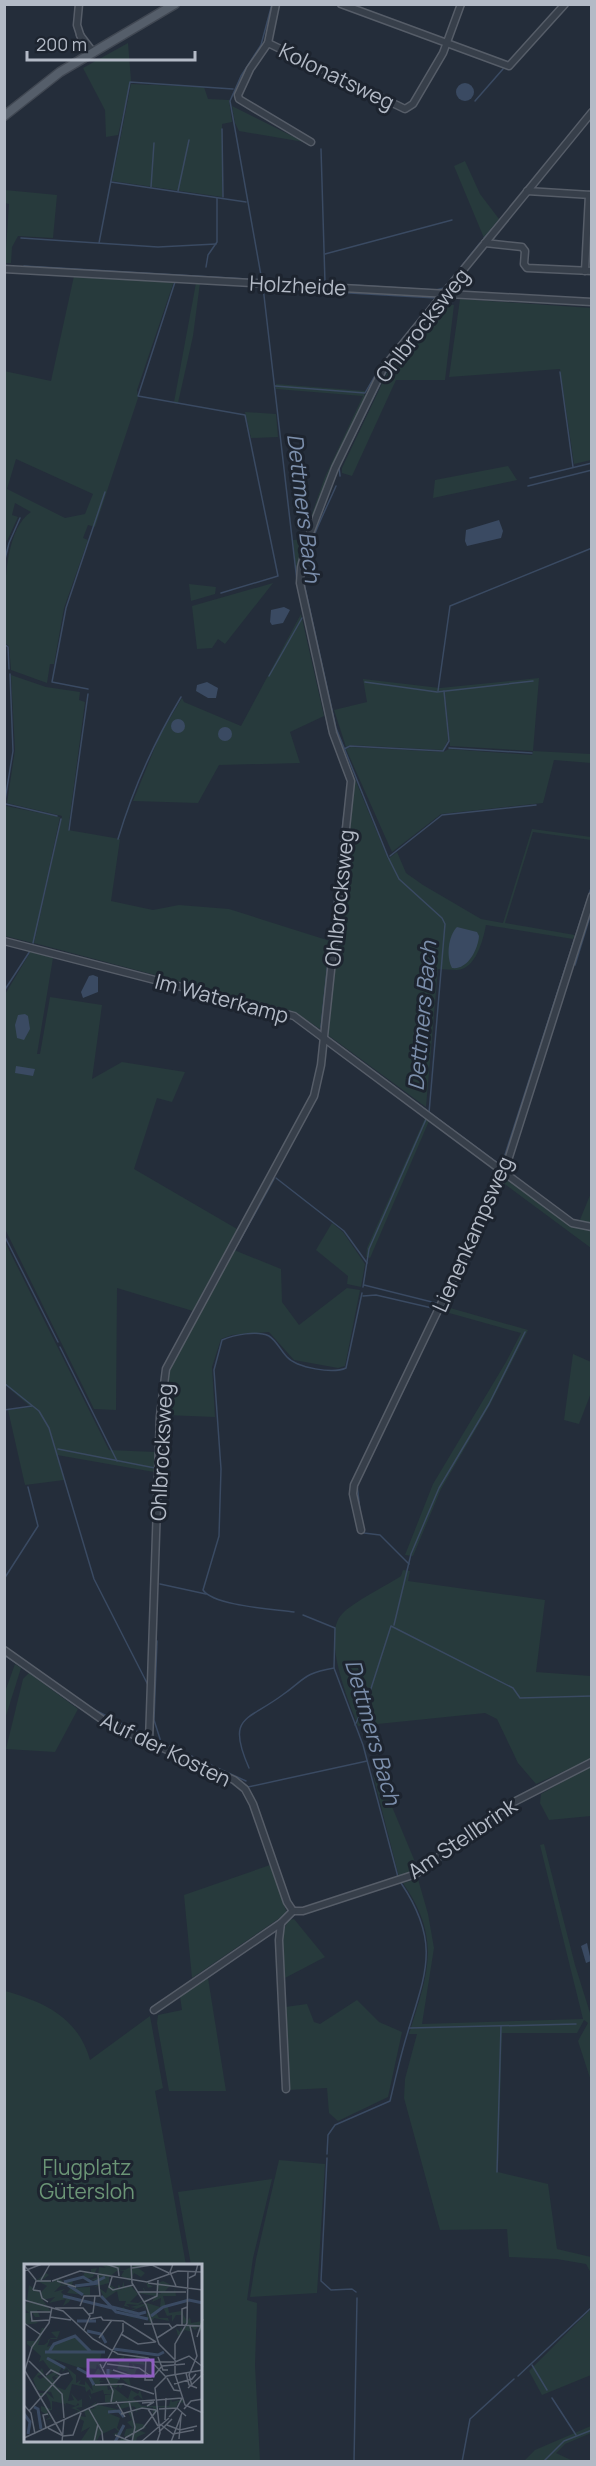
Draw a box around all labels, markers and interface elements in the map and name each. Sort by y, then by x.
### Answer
scale bar [27,24,195,62]
text: 200 m [36,32,87,56]
street label: Kolonatsweg [275,36,399,116]
street label: Ohlbrocksweg [369,262,475,388]
street label: Holzheide [249,268,347,302]
water label: Dettmers Bach [280,432,328,585]
street label: Ohlbrocksweg [318,828,360,968]
water label: Dettmers Bach [401,939,444,1092]
street label: Im Waterkamp [152,967,292,1029]
street label: Lienenkampsweg [425,1152,519,1316]
street label: Ohlbrocksweg [143,1383,179,1521]
water label: Dettmers Bach [338,1656,408,1809]
street label: Auf der Kosten [96,1705,236,1793]
street label: Am Stellbrink [402,1791,523,1885]
park label: Flugplatz Gütersloh [39,2153,135,2205]
inset map [24,2264,202,2442]

